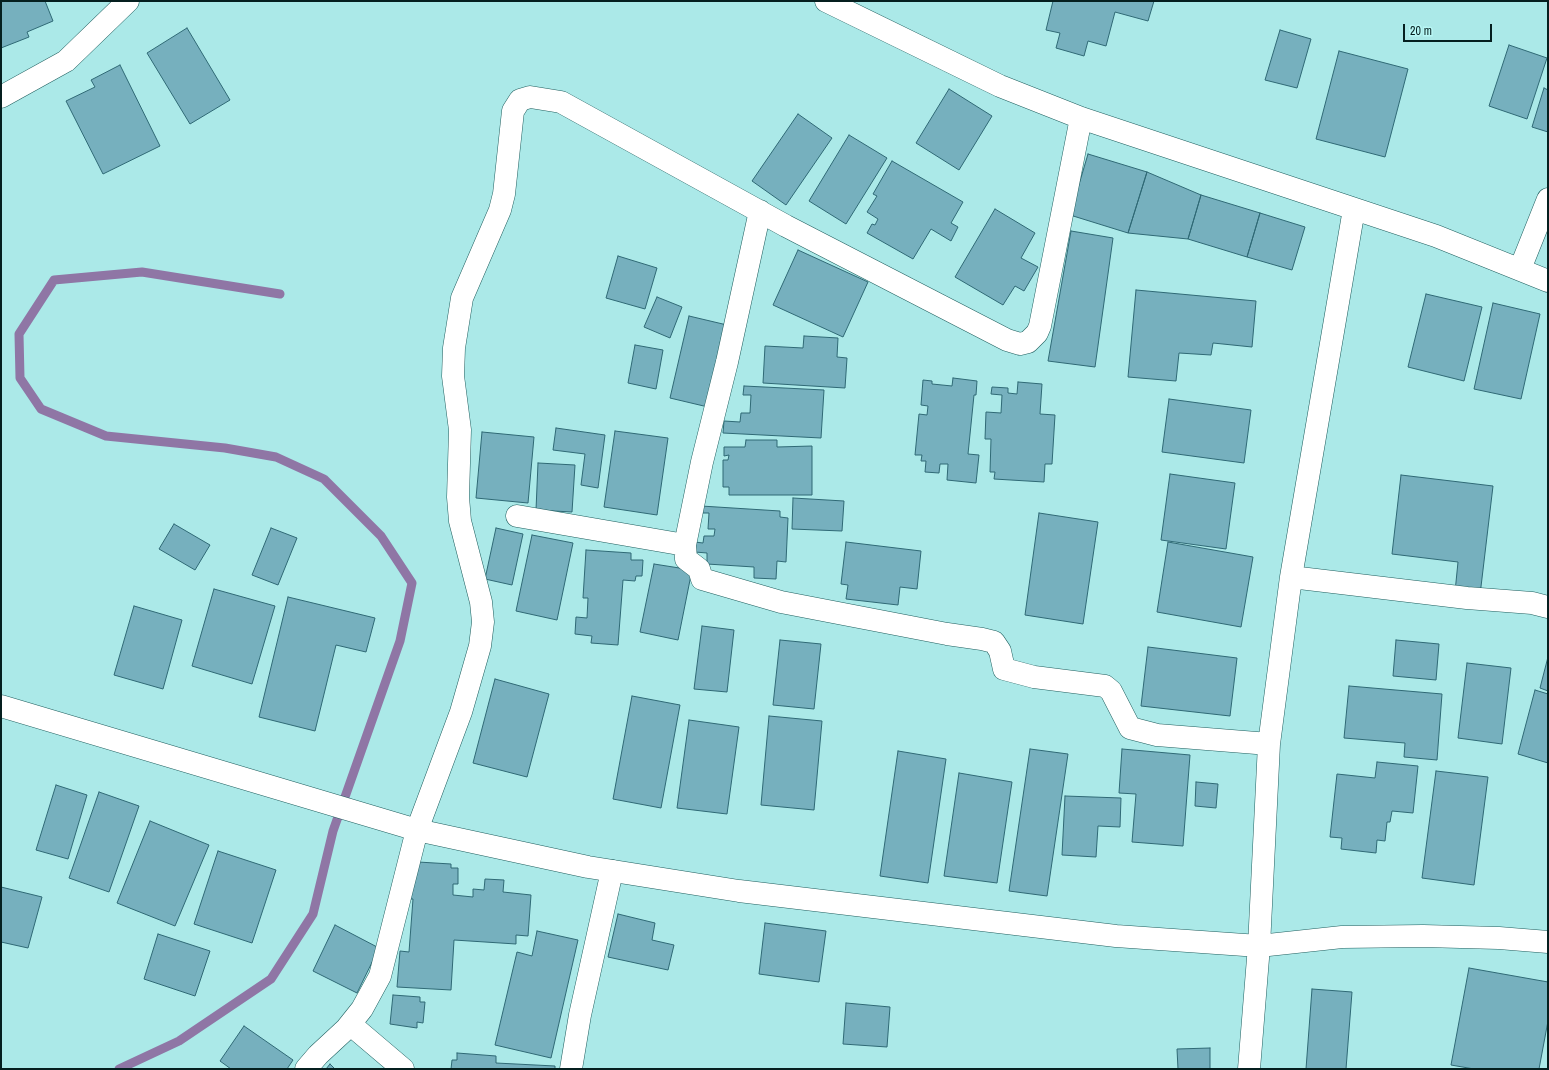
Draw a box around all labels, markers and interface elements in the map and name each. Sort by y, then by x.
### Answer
scale bar [1405,16,1494,42]
text: 20 m [1410,23,1432,39]

